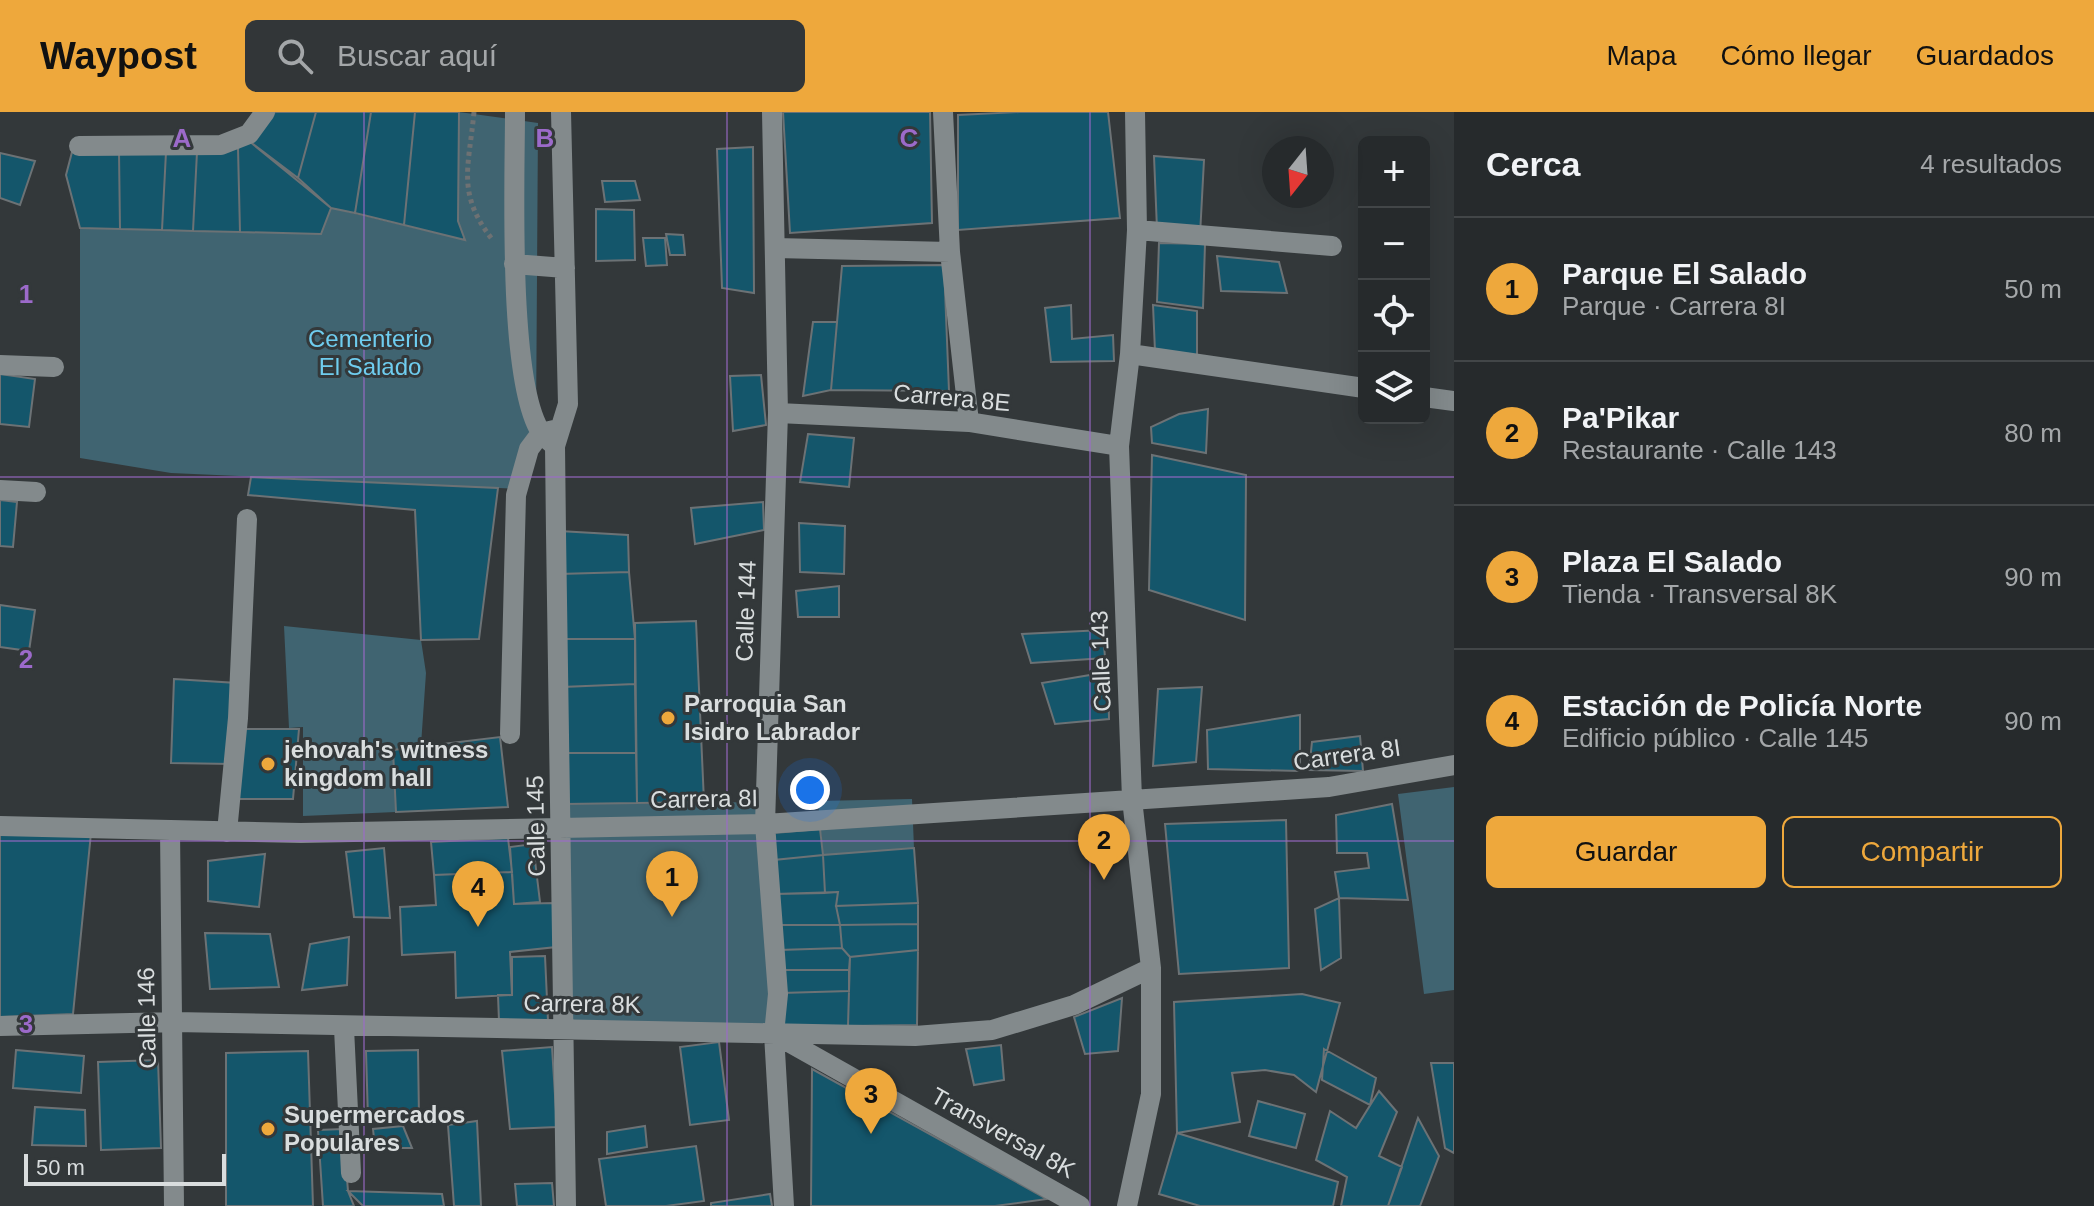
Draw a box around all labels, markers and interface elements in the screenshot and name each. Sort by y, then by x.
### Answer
search box [245,20,805,92]
icon: search [273,34,317,78]
text: Waypost [40,35,197,77]
text: Buscar aquí [337,39,497,72]
text: Mapa [1606,40,1677,71]
text: Cómo llegar [1721,40,1871,71]
text: Guardados [1915,40,2054,71]
text: A [173,123,192,153]
text: B [536,123,554,153]
text: C [900,123,919,153]
north arrow [1262,136,1334,208]
map controls [1358,136,1430,424]
button: + [1358,136,1430,208]
text: Cerca [1486,145,1581,183]
text: 4 resultados [1920,149,2062,179]
button: − [1358,208,1430,280]
text: Parque El Salado [1562,257,1807,290]
text: 1 [1505,274,1519,304]
text: 50 m [2004,274,2062,304]
text: 1 [19,279,33,309]
button: locate [1358,280,1430,352]
text: Parque · Carrera 8I [1562,291,1786,321]
park label: Cementerio El Salado [308,325,432,380]
button: layers [1358,352,1430,424]
street label: Carrera 8E [892,379,1012,416]
text: Pa'Pikar [1562,401,1679,434]
text: 2 [1505,418,1519,448]
text: 80 m [2004,418,2062,448]
text: Restaurante · Calle 143 [1562,435,1837,465]
text: Plaza El Salado [1562,545,1782,578]
street label: Calle 144 [730,560,761,662]
text: 3 [1505,562,1519,592]
text: 90 m [2004,562,2062,592]
text: Tienda · Transversal 8K [1562,579,1837,609]
street label: Calle 143 [1085,610,1116,712]
text: 2 [19,644,33,674]
text: Estación de Policía Norte [1562,689,1922,722]
place label: Parroquia San Isidro Labrador [684,690,860,745]
text: 4 [1505,706,1519,736]
text: 90 m [2004,706,2062,736]
marker: Parroquia San Isidro Labrador [659,709,677,727]
text: Edificio público · Calle 145 [1562,723,1868,753]
street label: Carrera 8I [1292,734,1402,775]
place label: jehovah's witness kingdom hall [283,736,488,791]
marker: jehovah's witness kingdom hall [259,755,277,773]
your location [790,770,830,810]
street label: Calle 145 [521,775,550,877]
street label: Carrera 8I [650,784,758,813]
pin: 2 [1078,814,1130,880]
button: Guardar [1486,816,1766,888]
button: Compartir [1782,816,2062,888]
pin: 1 [646,851,698,917]
pin: 4 [452,861,504,927]
street label: Calle 146 [132,967,161,1069]
street label: Carrera 8K [523,989,641,1018]
text: 3 [19,1009,33,1039]
pin: 3 [845,1068,897,1134]
street label: Transversal 8K [927,1082,1080,1183]
place label: Supermercados Populares [284,1101,465,1156]
marker: Supermercados Populares [259,1120,277,1138]
scale bar [24,1150,226,1186]
text: 50 m [36,1155,85,1180]

